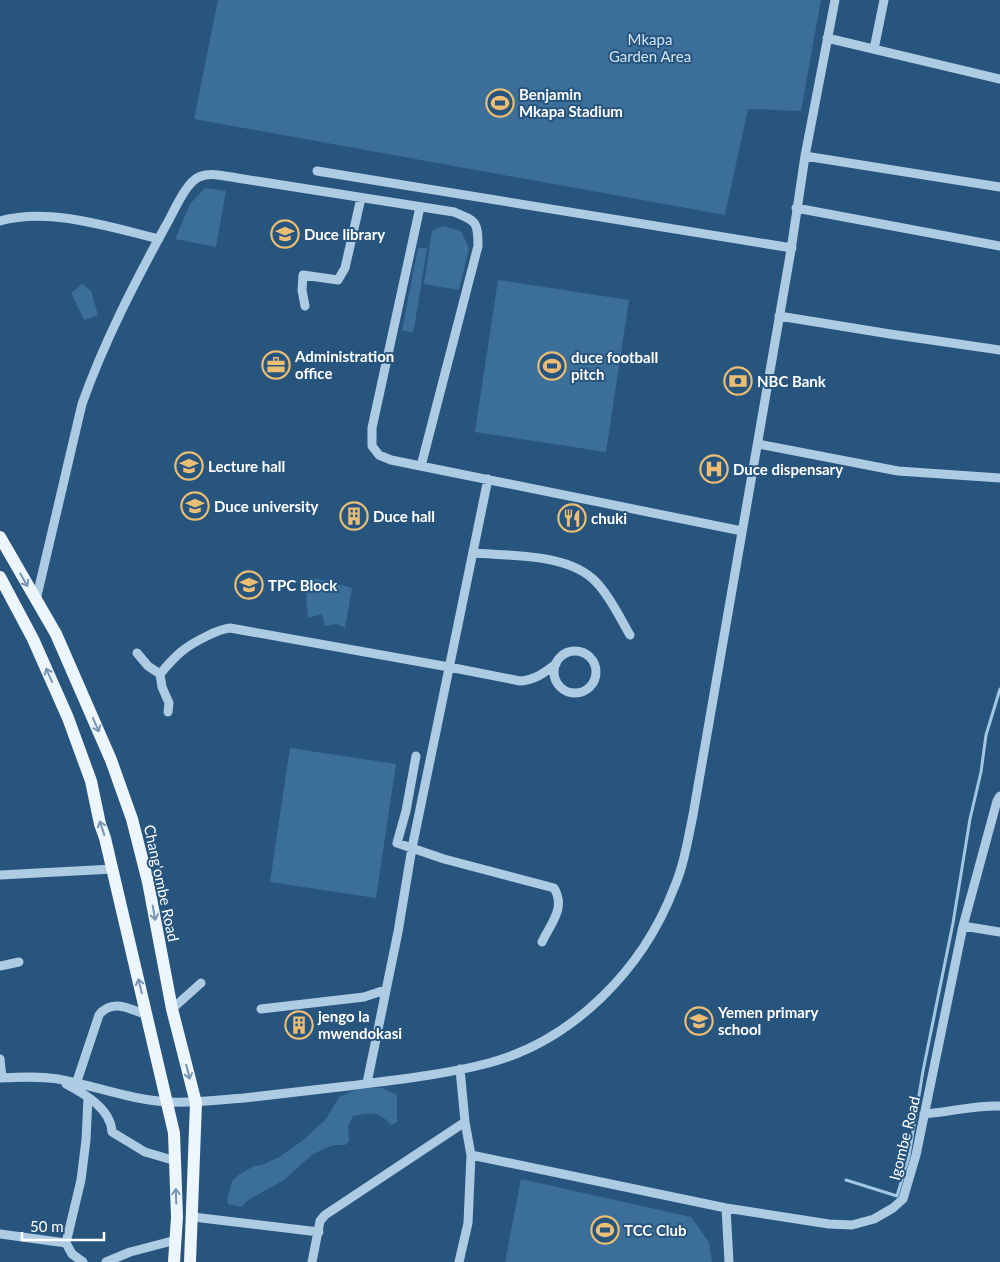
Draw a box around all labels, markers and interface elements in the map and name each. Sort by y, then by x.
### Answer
park label: Mkapa Garden Area [609,30,691,65]
place label: Benjamin Mkapa Stadium [519,85,623,120]
sports icon: Benjamin Mkapa Stadium [485,88,515,118]
school or university icon: Duce library [270,219,300,249]
place label: Duce library [304,225,385,243]
place label: Administration office [294,347,394,382]
place label: duce football pitch [571,348,658,383]
office icon: Administration office [261,350,291,380]
sports icon: duce football pitch [537,351,567,381]
bank icon: NBC Bank [723,366,753,396]
place label: NBC Bank [757,372,827,390]
school or university icon: Lecture hall [174,451,204,481]
hospital icon: Duce dispensary [699,454,729,484]
place label: Lecture hall [208,457,285,475]
place label: Duce dispensary [733,460,843,478]
school or university icon: Duce university [180,491,210,521]
place label: Duce university [214,497,318,515]
building icon: Duce hall [339,501,369,531]
restaurant icon: chuki [557,503,587,533]
place label: Duce hall [373,507,435,525]
place label: chuki [591,509,627,527]
school or university icon: TPC Block [234,570,264,600]
one-way arrow [19,572,29,587]
place label: TPC Block [268,576,338,594]
one-way arrow [44,668,54,683]
one-way arrow [91,717,101,732]
one-way arrow [97,821,106,837]
street label: Chang'ombe Road [141,823,183,943]
one-way arrow [149,905,159,921]
one-way arrow [135,979,144,995]
place label: Yemen primary school [717,1003,818,1038]
school or university icon: Yemen primary school [684,1006,714,1036]
place label: jengo la mwendokasi [317,1007,402,1042]
building icon: jengo la mwendokasi [284,1010,314,1040]
one-way arrow [184,1063,193,1079]
street label: Igombe Road [885,1094,923,1182]
one-way arrow [172,1188,181,1204]
scale bar [22,1210,105,1242]
sports icon: TCC Club [590,1215,620,1245]
text: 50 m [30,1217,64,1235]
place label: TCC Club [624,1221,687,1239]

